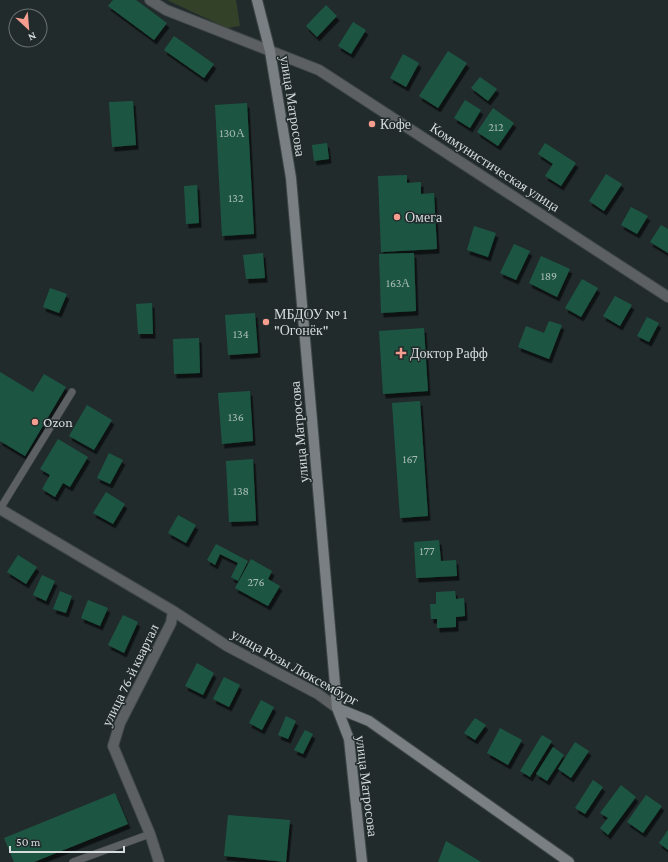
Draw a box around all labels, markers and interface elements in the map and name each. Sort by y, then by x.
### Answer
north arrow [8,8,48,48]
text: N [26,30,38,44]
street label: улица Матросова [277,54,309,158]
place label: Кофе [380,116,411,132]
marker: Кофе [367,119,377,129]
street label: Коммунистическая улица [427,119,563,215]
house number: 212 [488,120,504,134]
house number: 130А [219,126,245,140]
house number: 132 [228,191,244,205]
place label: Омега [405,209,443,225]
marker: Омега [392,212,402,222]
house number: 189 [541,269,557,283]
house number: 163А [386,276,410,290]
place label: МБДОУ № 1 "Огонёк" [274,306,348,338]
marker: МБДОУ № 1 "Огонёк" [261,317,271,327]
house number: 134 [233,327,249,341]
place label: Доктор Рафф [410,345,488,361]
marker: Доктор Рафф [395,347,407,359]
street label: улица Матросова [287,380,311,484]
house number: 136 [228,410,244,424]
place label: Ozon [43,414,73,430]
marker: Ozon [30,417,40,427]
house number: 167 [402,452,418,466]
house number: 138 [233,484,249,498]
house number: 177 [419,544,435,558]
house number: 276 [247,575,265,589]
street label: улица 76-й квартал [98,621,162,729]
street label: улица Розы Люксембург [228,625,362,709]
street label: улица Матросова [353,734,381,838]
scale bar [10,828,124,854]
text: 50 m [16,835,41,849]

